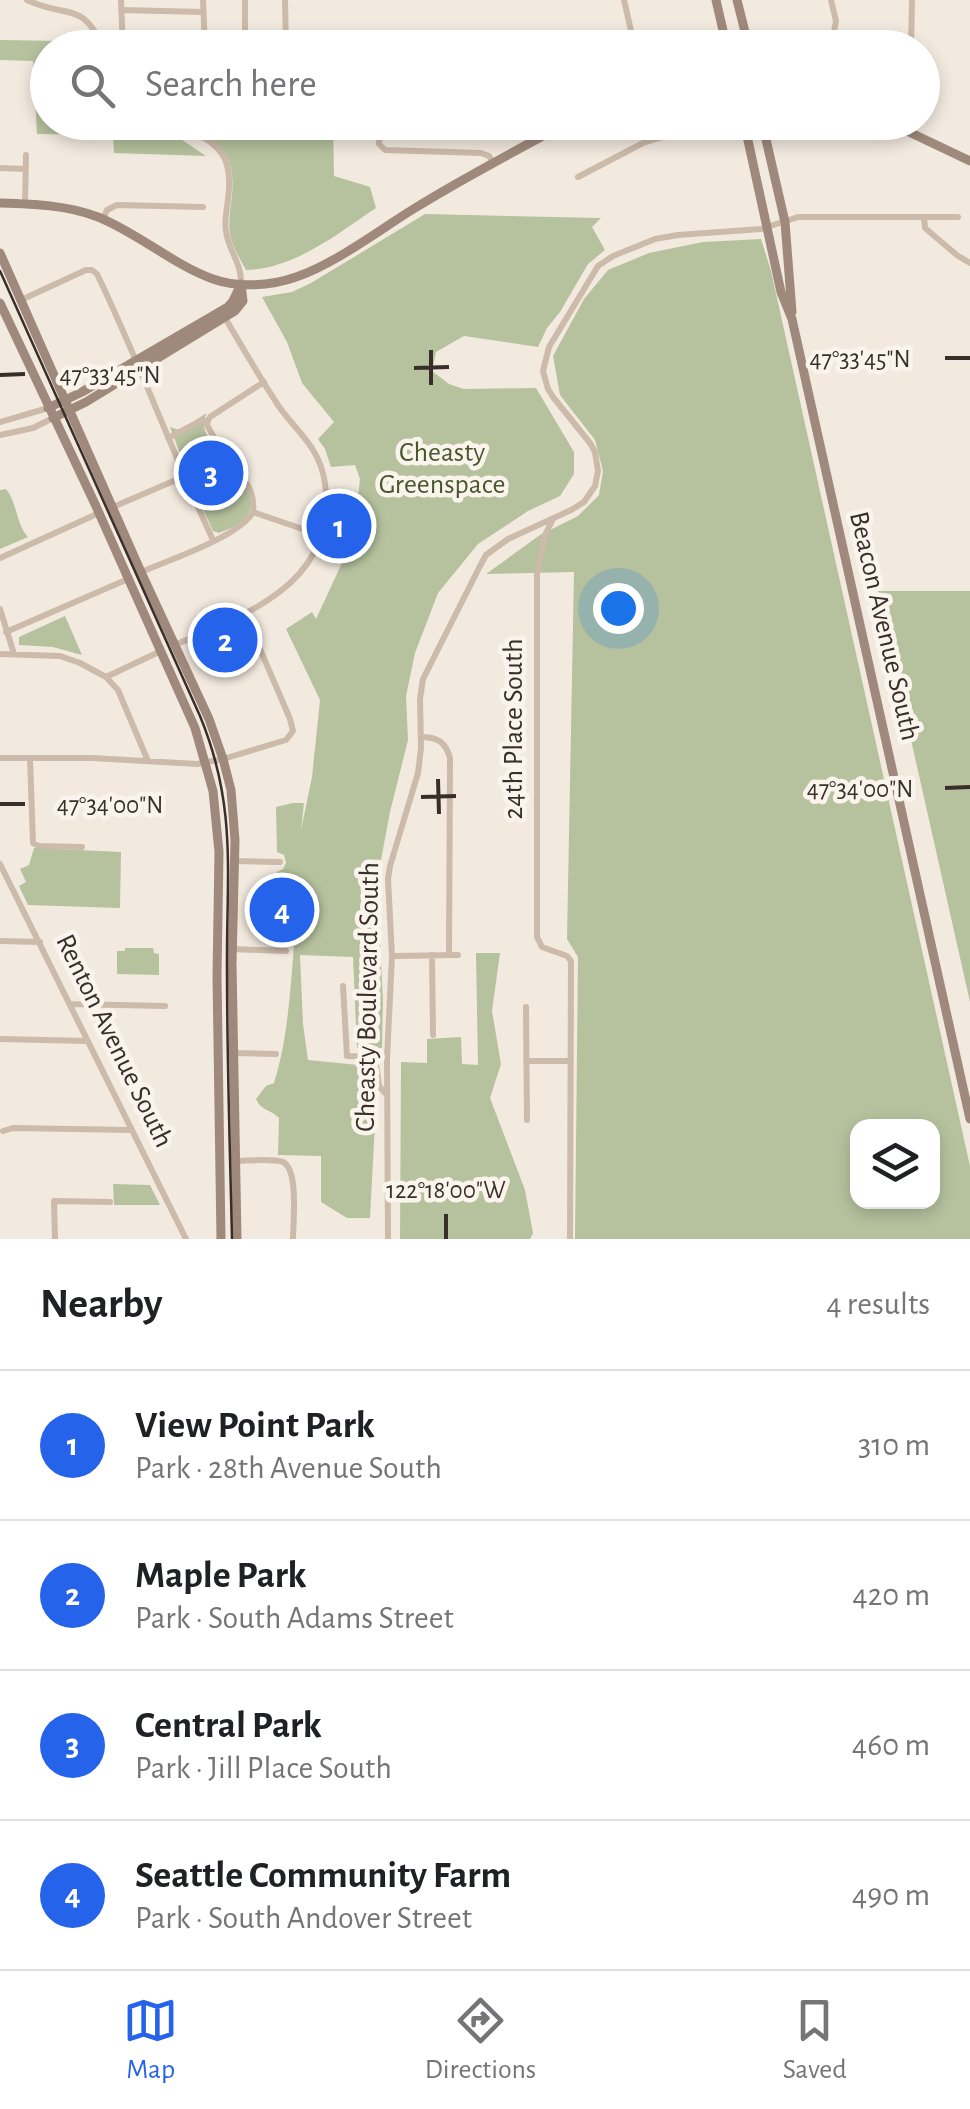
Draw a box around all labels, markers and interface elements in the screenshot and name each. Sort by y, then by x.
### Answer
search box [30,30,940,140]
icon: search [65,58,120,113]
text: Search here [145,66,317,104]
text: 47°33'45"N [809,347,911,372]
text: 47°33'45"N [59,363,161,388]
pin: 3 [178,436,244,510]
park label: Cheasty Greenspace [379,439,505,499]
pin: 1 [306,488,372,564]
street label: Beacon Avenue South [844,509,924,743]
your location [593,583,644,634]
pin: 2 [192,602,258,678]
street label: 24th Place South [500,638,528,820]
text: 47°34'00"N [807,777,913,802]
text: 47°34'00"N [57,793,163,818]
street label: Cheasty Boulevard South [352,862,384,1132]
pin: 4 [250,872,314,948]
street label: Renton Avenue South [50,930,178,1152]
map controls [850,1119,940,1209]
button: layers [850,1119,940,1209]
text: 122°18'00"W [386,1178,506,1203]
text: Nearby [40,1283,163,1325]
text: 4 results [826,1288,930,1320]
text: View Point Park [135,1407,375,1445]
text: 1 [67,1429,78,1461]
text: 310 m [858,1429,930,1461]
text: Park · 28th Avenue South [135,1452,442,1484]
text: Maple Park [135,1557,306,1595]
text: 2 [65,1579,80,1611]
text: 420 m [852,1579,930,1611]
text: Park · South Adams Street [135,1602,454,1634]
text: Central Park [135,1707,322,1745]
text: 3 [66,1729,79,1761]
text: 460 m [852,1729,930,1761]
text: Park · Jill Place South [135,1752,392,1784]
text: Seattle Community Farm [135,1857,511,1895]
text: 4 [64,1879,81,1911]
text: 490 m [852,1879,930,1911]
text: Park · South Andover Street [135,1902,472,1934]
tab: Map [123,1993,178,2087]
tab: Directions [425,1993,536,2087]
tab: Saved [783,1993,847,2087]

